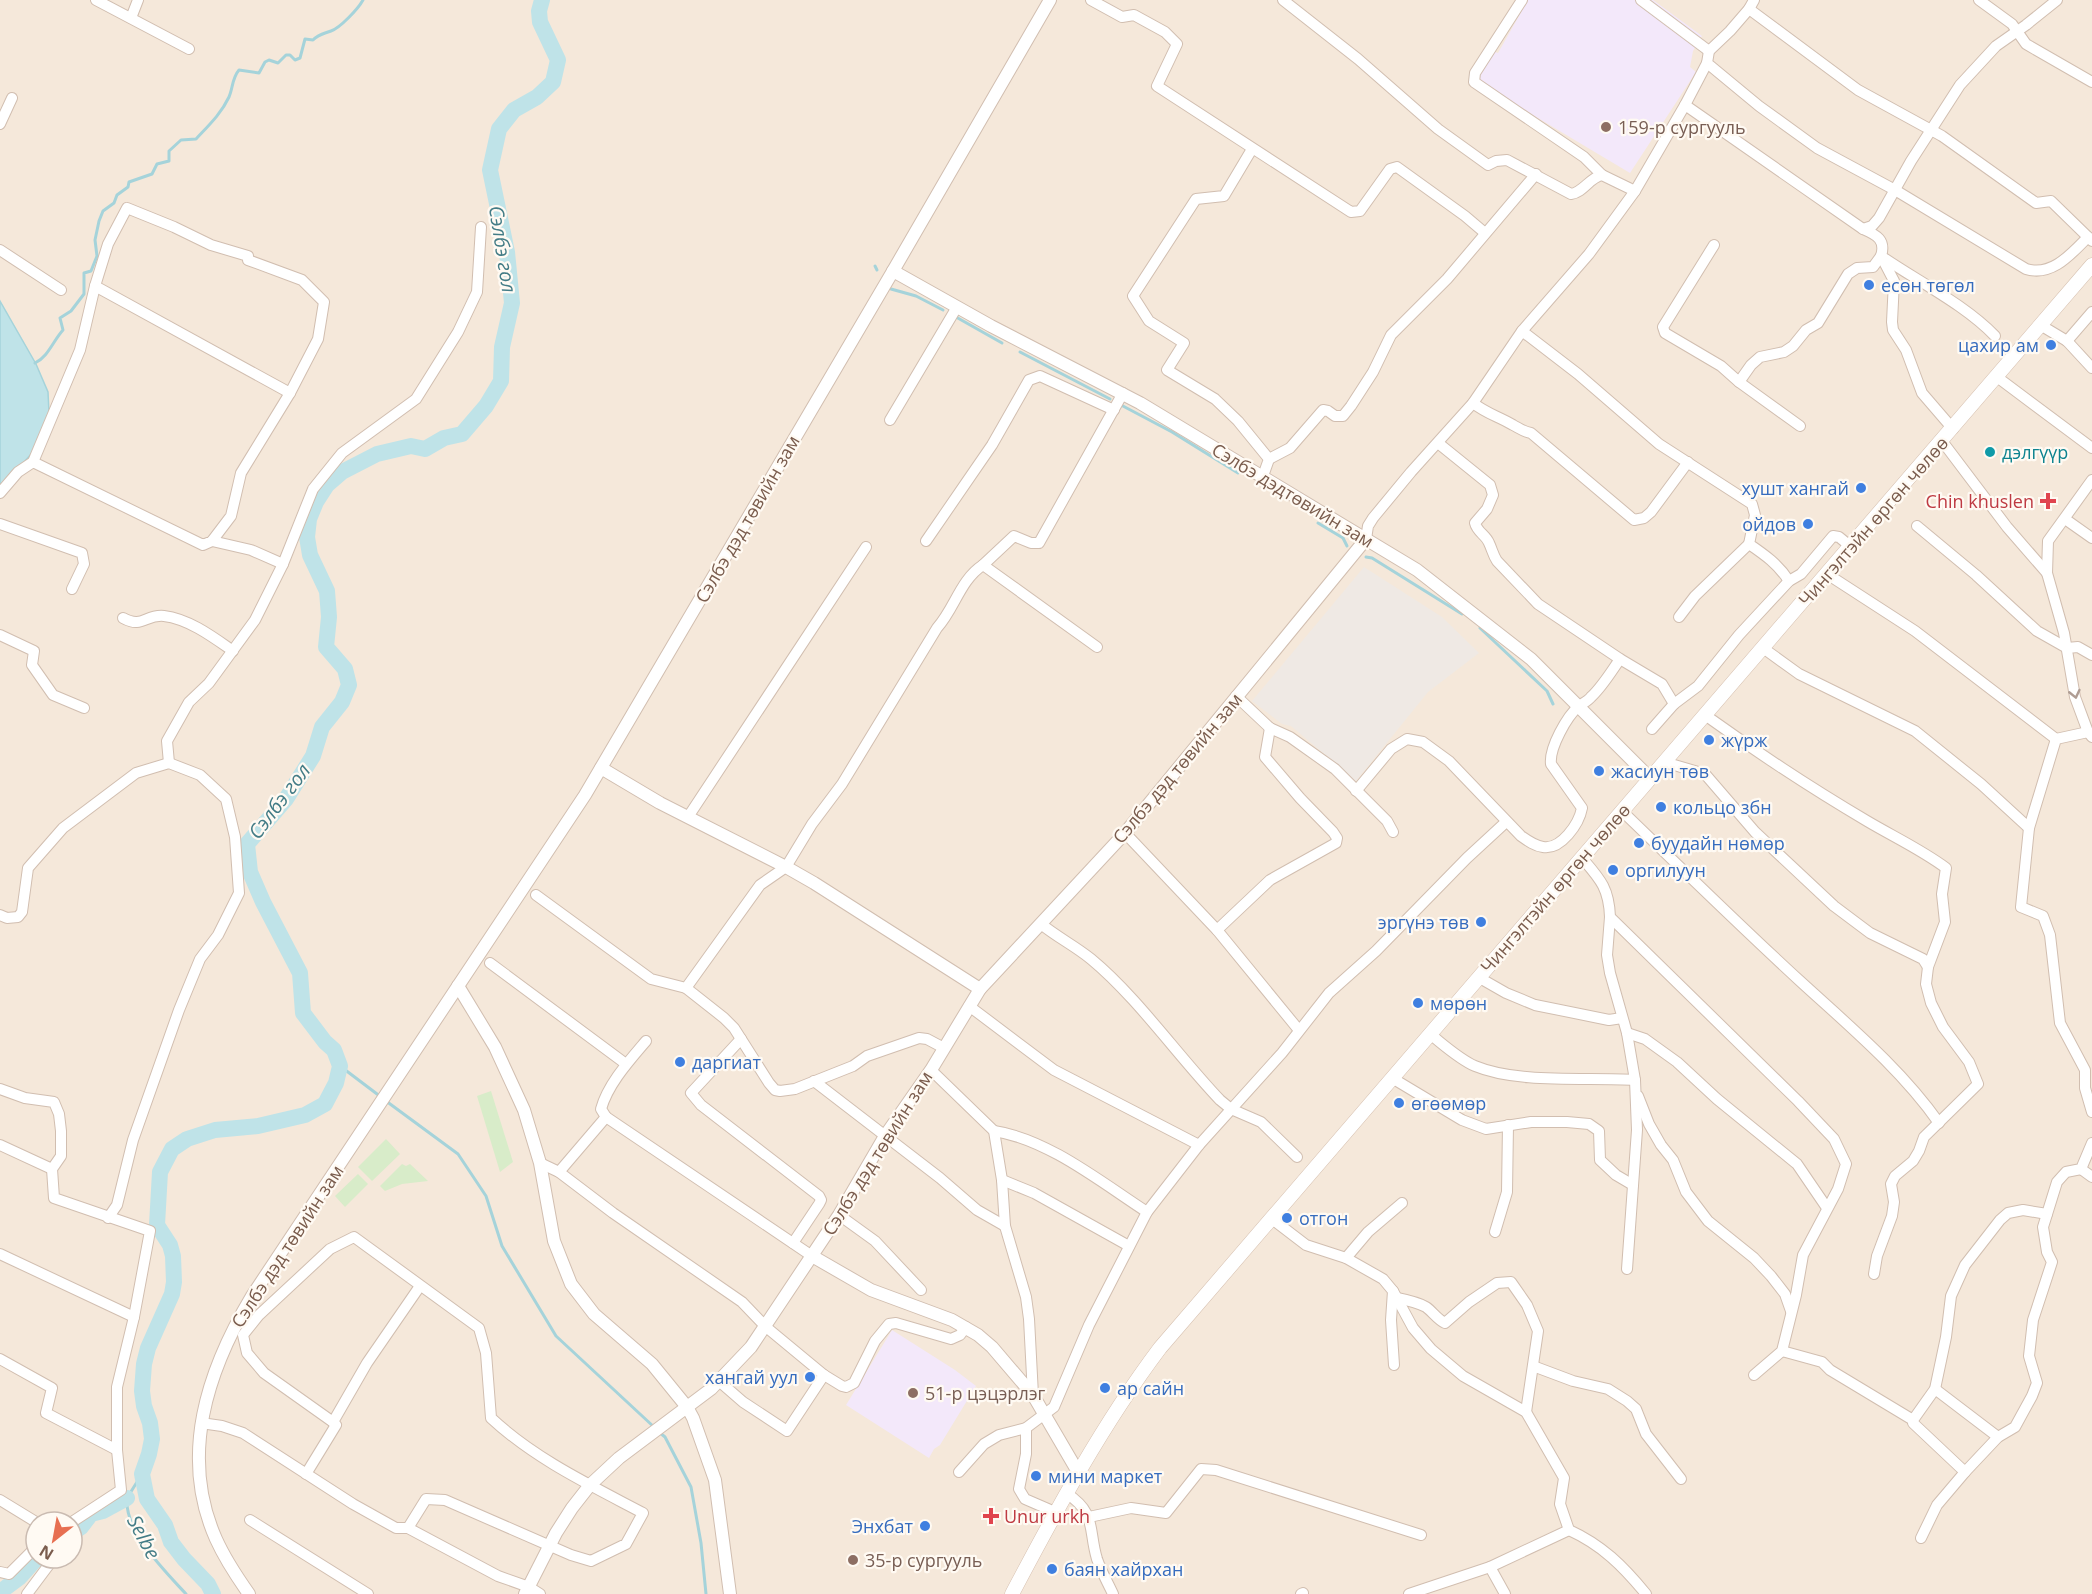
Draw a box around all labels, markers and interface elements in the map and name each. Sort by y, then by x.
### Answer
place label: 159-р сургууль [1618,115,1746,139]
marker: 159-р сургууль [1599,120,1613,134]
water label: Сэлбэ гол [483,203,523,295]
place label: есөн төгөл [1881,273,1975,297]
marker: есөн төгөл [1862,278,1876,292]
place label: цахир ам [1958,333,2039,357]
marker: цахир ам [2044,338,2058,352]
street label: Сэлбэ дэд төвийн зам [689,431,805,607]
street label: Чингэлтэйн өргөн чөлөө [1793,431,1953,611]
street label: Сэлбэ дэдтөвийн зам [1208,437,1378,553]
place label: дэлгүүр [2002,440,2068,464]
marker: дэлгүүр [1983,445,1997,459]
place label: хушт хангай [1741,476,1849,500]
marker: хушт хангай [1854,481,1868,495]
place label: Chin khuslen [1926,489,2034,513]
marker: Chin khuslen [2039,492,2057,510]
place label: ойдов [1742,512,1796,536]
marker: ойдов [1801,517,1815,531]
street label: Сэлбэ дэд төвийн зам [1107,688,1247,848]
one-way arrow [2068,689,2081,699]
place label: жүрж [1721,728,1768,752]
marker: жүрж [1702,733,1716,747]
water label: Сэлбэ гол [242,758,316,844]
place label: жасиун төв [1611,759,1709,783]
marker: жасиун төв [1592,764,1606,778]
place label: кольцо збн [1673,795,1772,819]
street label: Чингэлтэйн өргөн чөлөө [1475,798,1635,978]
marker: кольцо збн [1654,800,1668,814]
place label: буудайн нөмөр [1651,831,1785,855]
marker: буудайн нөмөр [1632,836,1646,850]
place label: оргилуун [1625,858,1706,882]
marker: оргилуун [1606,863,1620,877]
place label: эргүнэ төв [1378,910,1469,934]
marker: эргүнэ төв [1474,915,1488,929]
place label: мөрөн [1430,991,1487,1015]
marker: мөрөн [1411,996,1425,1010]
place label: даргиат [692,1050,762,1074]
marker: даргиат [673,1055,687,1069]
street label: Сэлбэ дэд төвийн зам [817,1066,937,1240]
place label: өгөөмөр [1411,1091,1486,1115]
marker: өгөөмөр [1392,1096,1406,1110]
street label: Сэлбэ дэд төвийн зам [225,1160,349,1332]
place label: отгон [1299,1206,1348,1230]
marker: отгон [1280,1211,1294,1225]
place label: хангай уул [705,1365,798,1389]
marker: хангай уул [803,1370,817,1384]
place label: ар сайн [1117,1376,1184,1400]
place label: 51-р цэцэрлэг [925,1381,1046,1405]
marker: ар сайн [1098,1381,1112,1395]
marker: 51-р цэцэрлэг [906,1386,920,1400]
place label: мини маркет [1048,1464,1163,1488]
marker: мини маркет [1029,1469,1043,1483]
place label: Unur urkh [1004,1504,1090,1528]
marker: Unur urkh [982,1507,1000,1525]
north arrow [24,1510,84,1570]
water label: Selbe [121,1510,167,1564]
place label: Энхбат [852,1514,914,1538]
marker: Энхбат [918,1519,932,1533]
text: N [35,1540,58,1566]
place label: 35-р сургууль [865,1548,982,1572]
marker: 35-р сургууль [846,1553,860,1567]
place label: баян хайрхан [1064,1557,1183,1581]
marker: баян хайрхан [1045,1562,1059,1576]

